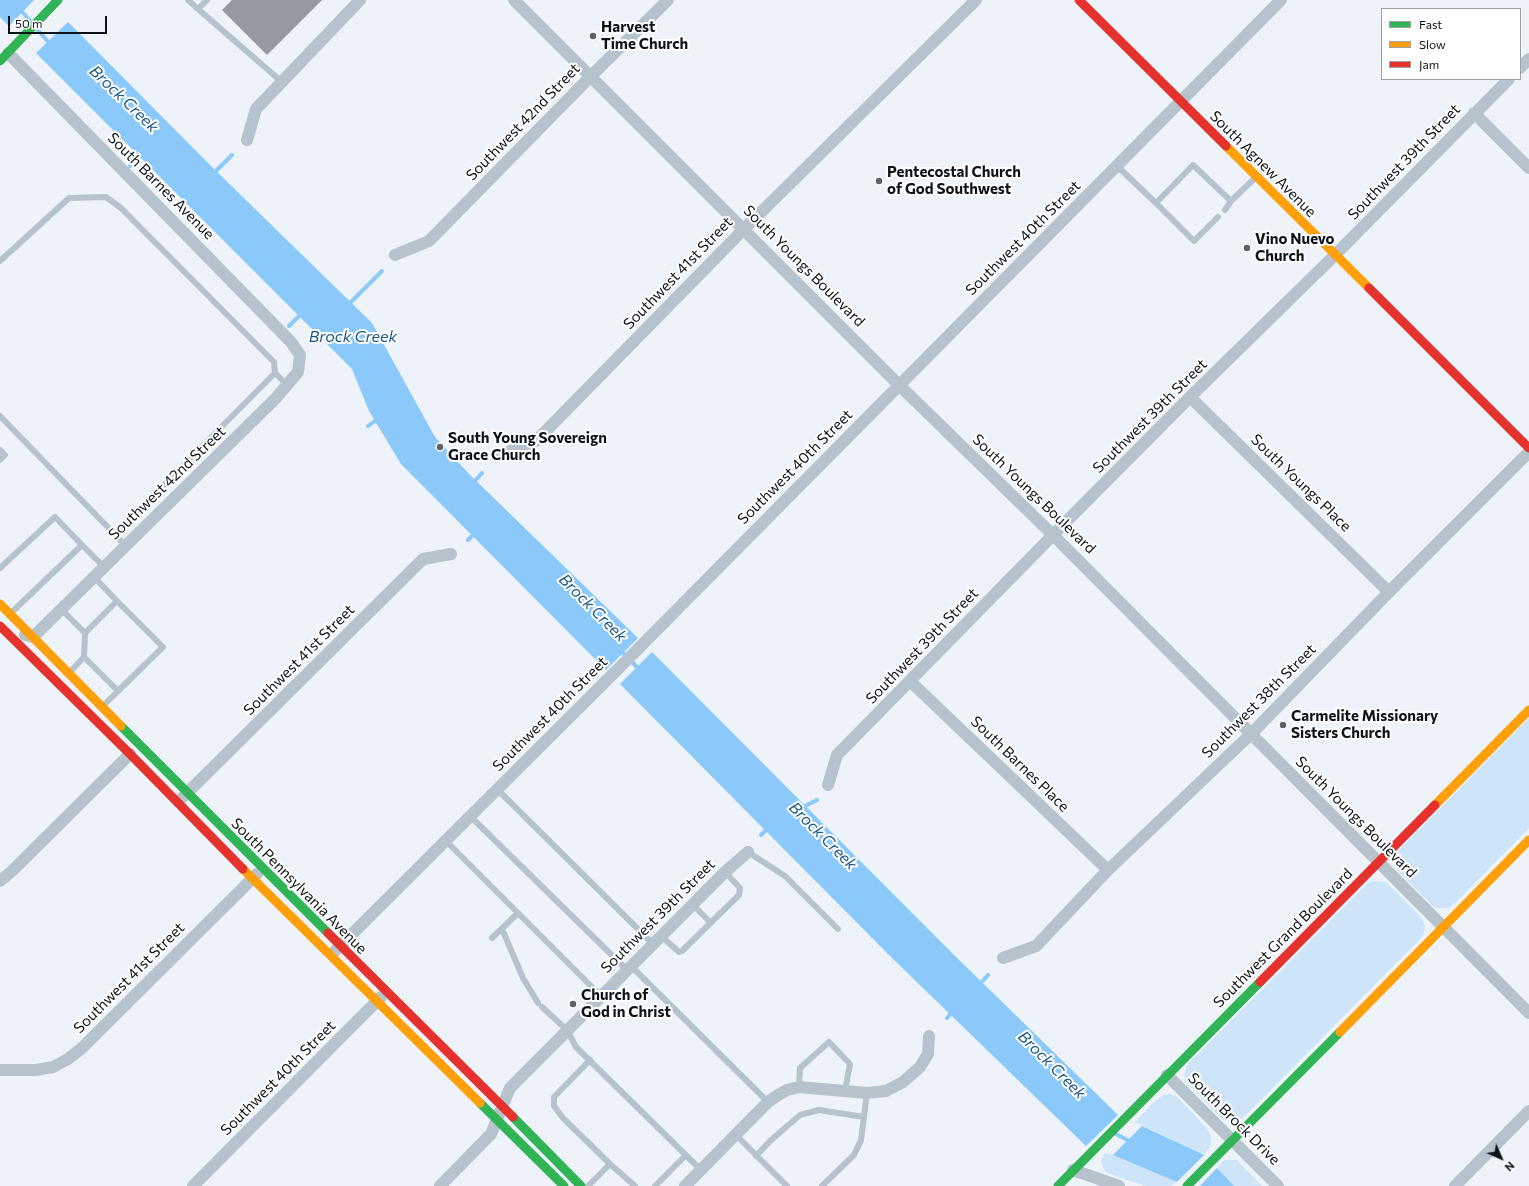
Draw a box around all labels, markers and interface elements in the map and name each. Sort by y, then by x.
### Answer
scale bar [10,8,109,34]
legend [1381,8,1521,80]
text: 50 m [15,16,43,30]
text: Fast [1419,17,1442,31]
place label: Harvest Time Church [601,18,688,53]
marker: Harvest Time Church [588,31,598,41]
text: Slow [1419,37,1446,51]
text: Jam [1419,57,1439,71]
street label: Southwest 42nd Street [462,60,584,184]
water label: Brock Creek [86,61,162,137]
street label: Southwest 39th Street [1344,100,1464,224]
street label: South Agnew Avenue [1206,107,1320,221]
street label: South Barnes Avenue [104,129,218,243]
place label: Pentecostal Church of God Southwest [887,163,1021,198]
marker: Pentecostal Church of God Southwest [874,176,884,186]
street label: Southwest 40th Street [962,177,1084,299]
street label: South Youngs Boulevard [740,202,868,330]
street label: Southwest 41st Street [620,213,736,333]
place label: Vino Nuevo Church [1255,230,1335,265]
marker: Vino Nuevo Church [1242,243,1252,253]
water label: Brock Creek [309,327,397,347]
street label: Southwest 39th Street [1089,355,1211,477]
street label: Southwest 40th Street [734,406,856,528]
street label: Southwest 42nd Street [105,422,229,544]
place label: South Young Sovereign Grace Church [448,429,607,464]
street label: South Youngs Boulevard [969,430,1099,558]
street label: South Youngs Place [1247,431,1355,535]
marker: South Young Sovereign Grace Church [435,442,445,452]
water label: Brock Creek [555,570,631,646]
street label: Southwest 39th Street [862,584,982,708]
street label: Southwest 41st Street [240,601,358,719]
street label: Southwest 38th Street [1198,640,1320,762]
street label: Southwest 40th Street [489,653,611,775]
place label: Carmelite Missionary Sisters Church [1291,707,1438,742]
street label: South Barnes Place [967,712,1073,816]
marker: Carmelite Missionary Sisters Church [1278,720,1288,730]
street label: South Youngs Boulevard [1292,753,1420,881]
water label: Brock Creek [785,798,861,874]
street label: South Pennsylvania Avenue [227,814,371,958]
street label: Southwest 39th Street [597,855,719,977]
street label: Southwest Grand Boulevard [1210,865,1356,1011]
street label: Southwest 41st Street [70,919,188,1037]
place label: Church of God in Christ [581,986,671,1021]
marker: Church of God in Christ [568,999,578,1009]
street label: Southwest 40th Street [217,1017,339,1139]
water label: Brock Creek [1014,1027,1090,1103]
street label: South Brock Drive [1184,1069,1284,1169]
north arrow [1481,1138,1521,1178]
text: N [1502,1159,1517,1174]

